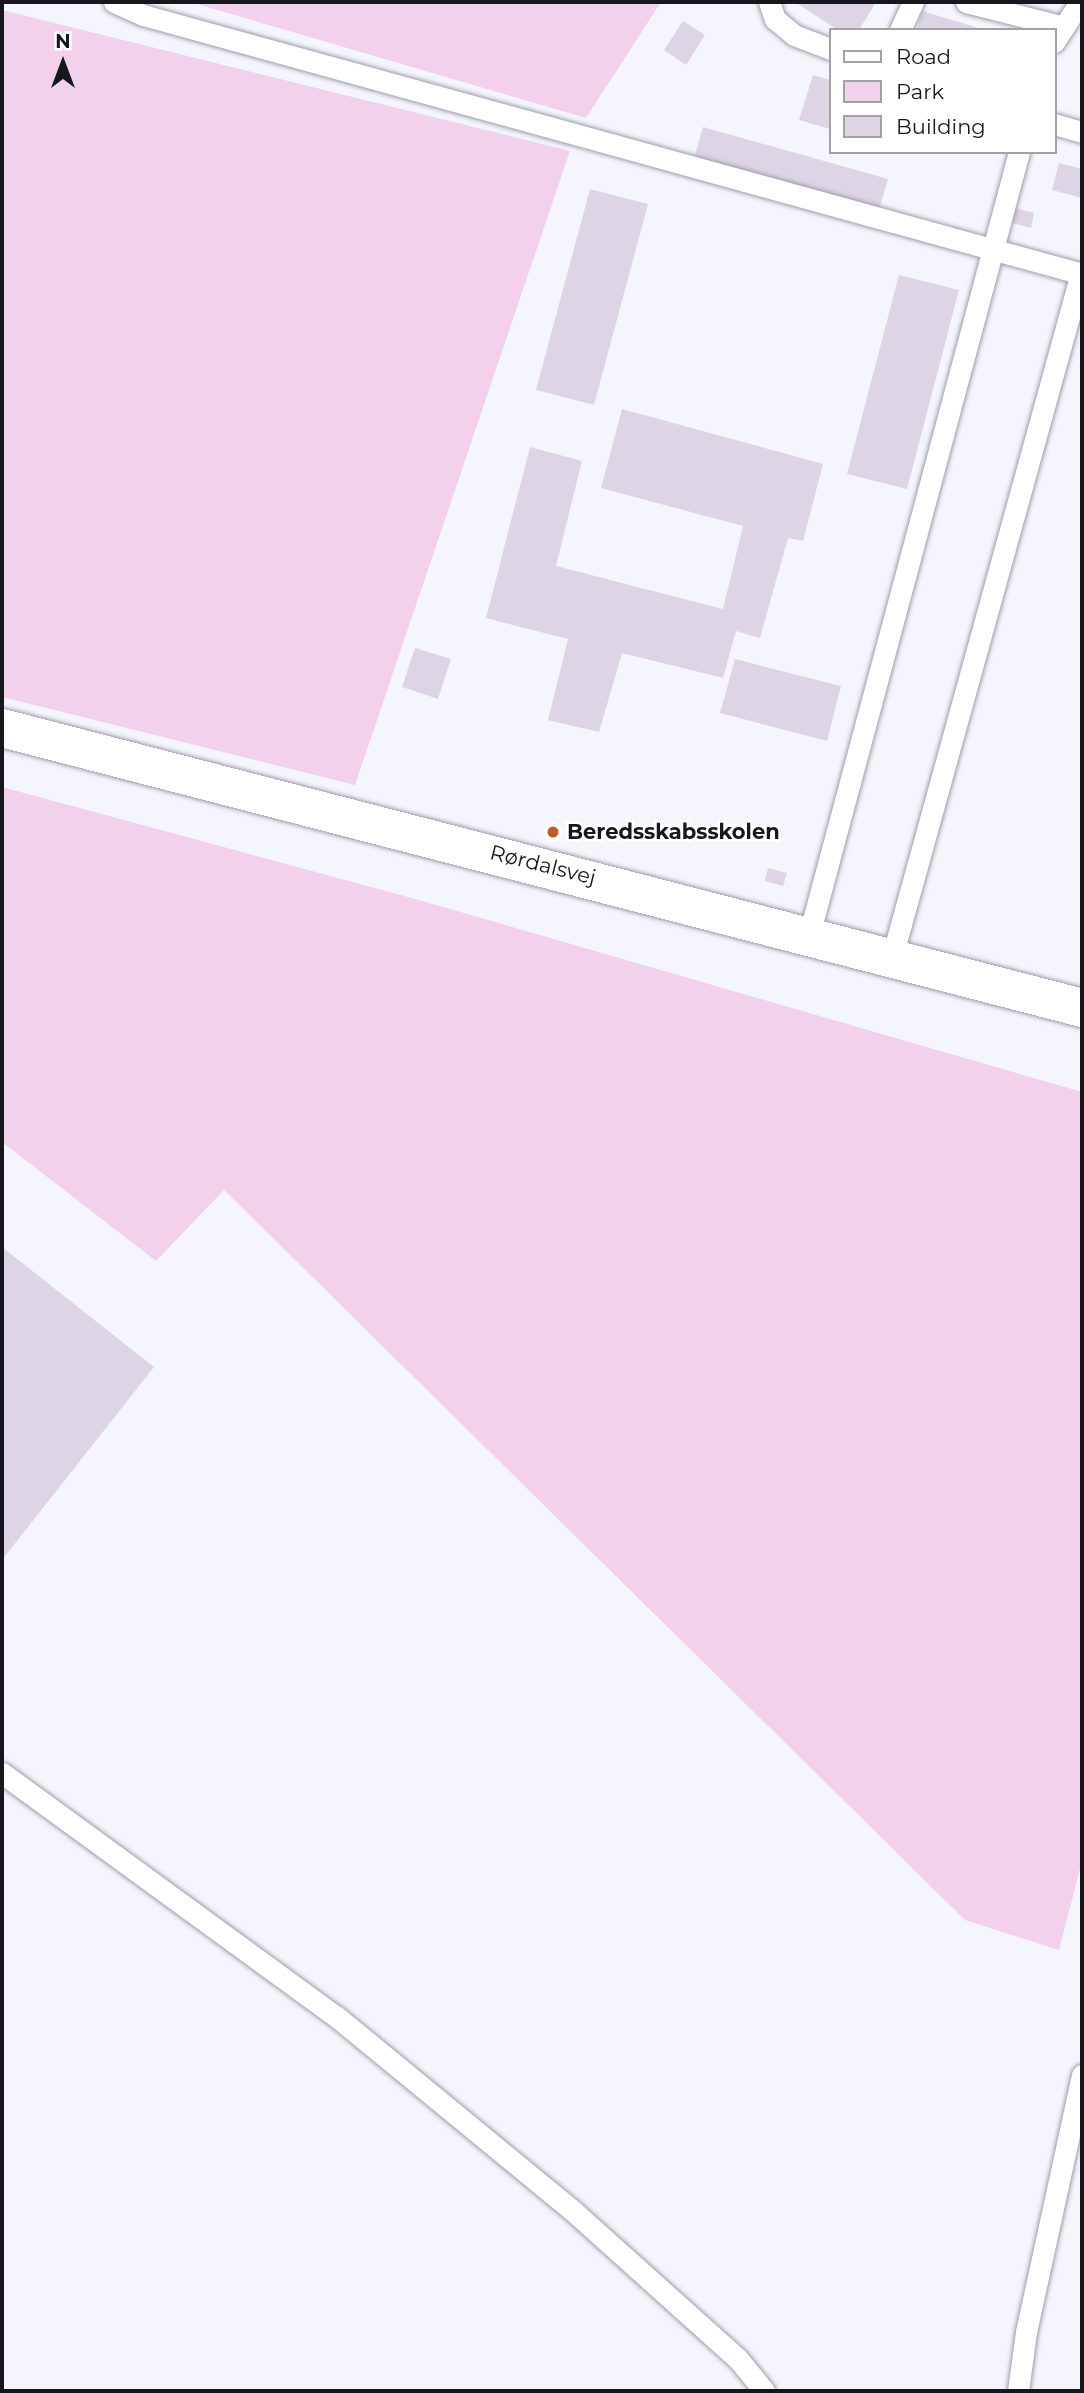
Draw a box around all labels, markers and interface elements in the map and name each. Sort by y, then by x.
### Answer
north arrow [28,28,98,98]
legend [828,28,1056,154]
text: N [55,30,71,53]
text: Road [896,44,951,69]
text: Park [896,79,944,104]
text: Building [896,114,986,139]
place label: Beredsskabsskolen [567,819,780,845]
marker: Beredsskabsskolen [545,824,561,840]
street label: Rørdalsvej [487,840,599,890]

